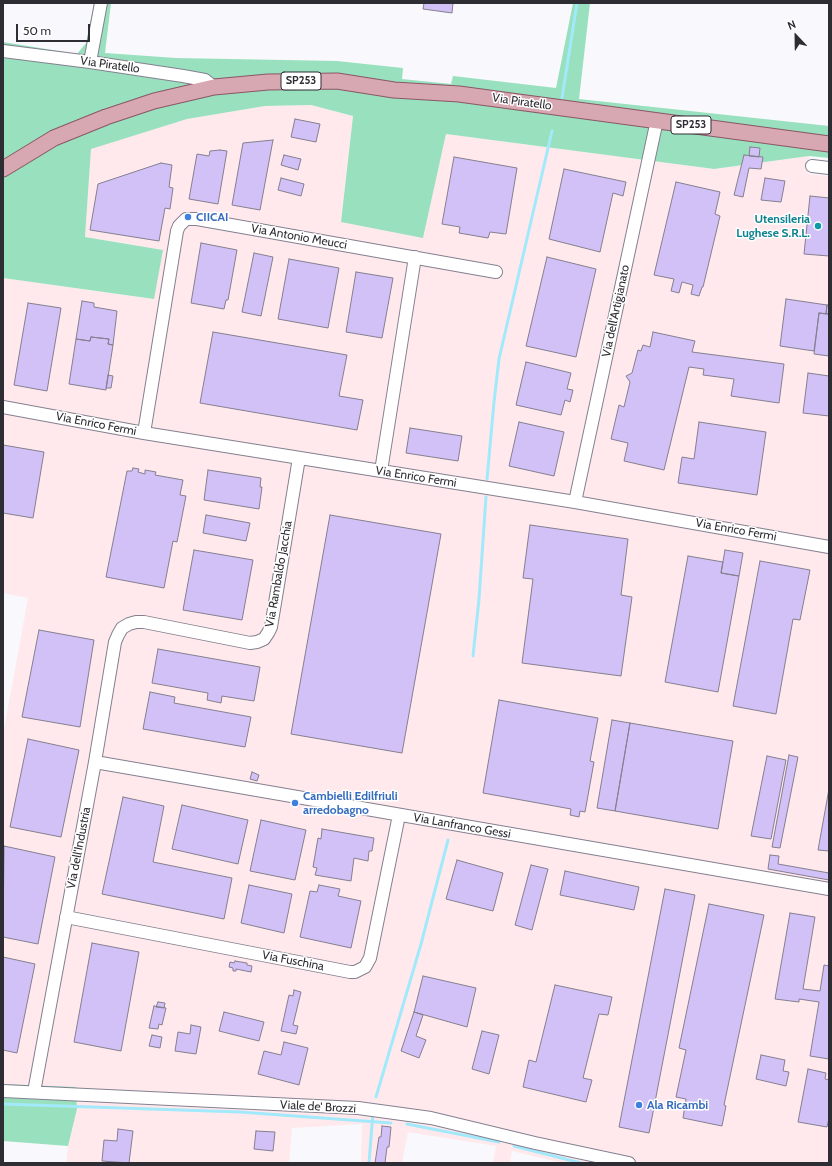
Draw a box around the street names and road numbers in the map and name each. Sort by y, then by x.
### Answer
street label: Via Piratello [79,54,141,76]
road number: SP253 [281,72,321,90]
street label: Via Piratello [491,91,553,113]
road number: SP253 [671,116,711,134]
street label: Via Antonio Meucci [250,221,348,253]
street label: Via dell'Artigianato [599,264,633,358]
street label: Via Enrico Fermi [54,409,138,439]
street label: Via Enrico Fermi [374,463,458,491]
street label: Via Enrico Fermi [694,516,778,544]
street label: Via Rambaldo Jacchia [263,520,295,628]
street label: Via dell'Industria [64,806,94,890]
street label: Via Lanfranco Gessi [412,810,512,842]
street label: Via Fuschina [261,948,325,974]
street label: Viale de' Brozzi [280,1098,356,1116]

